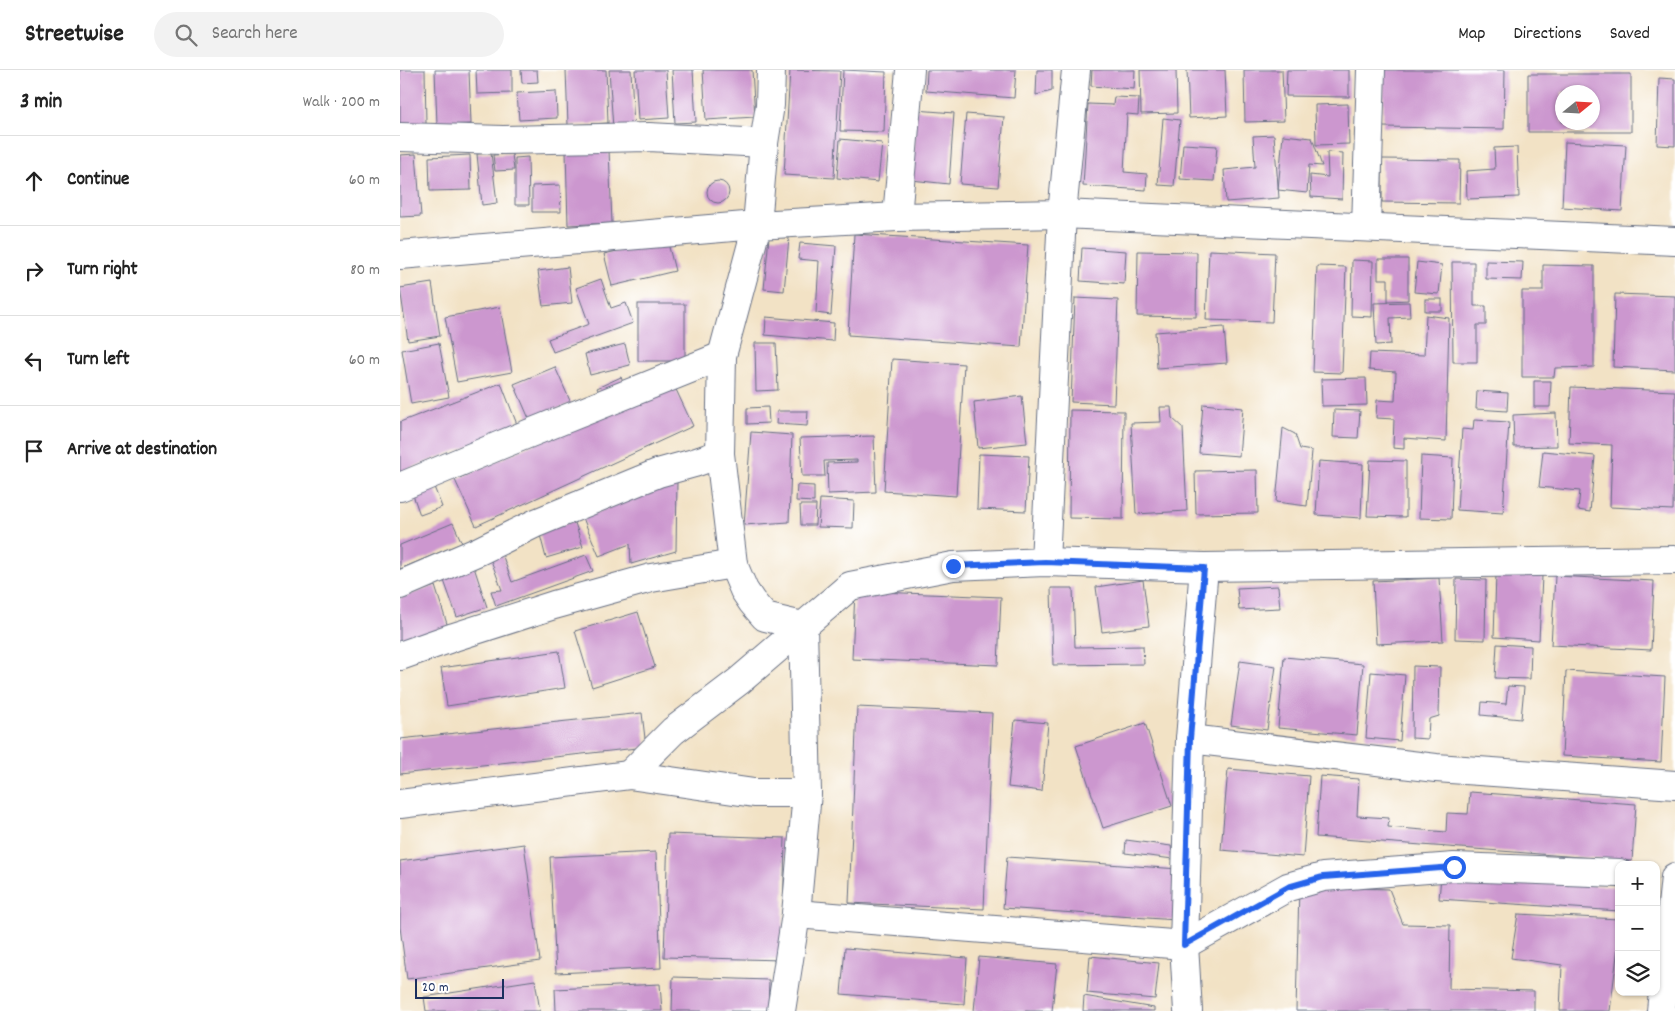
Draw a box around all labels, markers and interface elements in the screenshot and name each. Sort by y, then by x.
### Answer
search box [154,12,504,57]
text: Streetwise [25,18,124,52]
icon: search [172,21,200,49]
text: Search here [212,21,298,48]
text: Map [1458,22,1485,47]
text: Directions [1513,22,1582,47]
text: Saved [1610,22,1650,47]
north arrow [1555,85,1600,130]
text: 3 min [20,88,62,118]
text: Walk · 200 m [303,91,380,114]
icon: ahead [20,167,48,195]
text: Continue [67,167,129,194]
text: 60 m [349,169,380,192]
icon: right [20,257,48,285]
text: Turn right [67,257,138,284]
text: 80 m [350,259,380,282]
icon: left [20,347,48,375]
text: Turn left [67,347,130,374]
text: 60 m [349,349,380,372]
icon: arrive [20,437,48,465]
text: Arrive at destination [67,437,217,464]
route end [942,555,965,578]
route start [1443,856,1466,879]
map controls [1615,861,1660,996]
button: + [1615,861,1660,906]
button: − [1615,906,1660,951]
button: layers [1615,951,1660,996]
scale bar [415,976,504,999]
text: 20 m [422,978,449,998]

